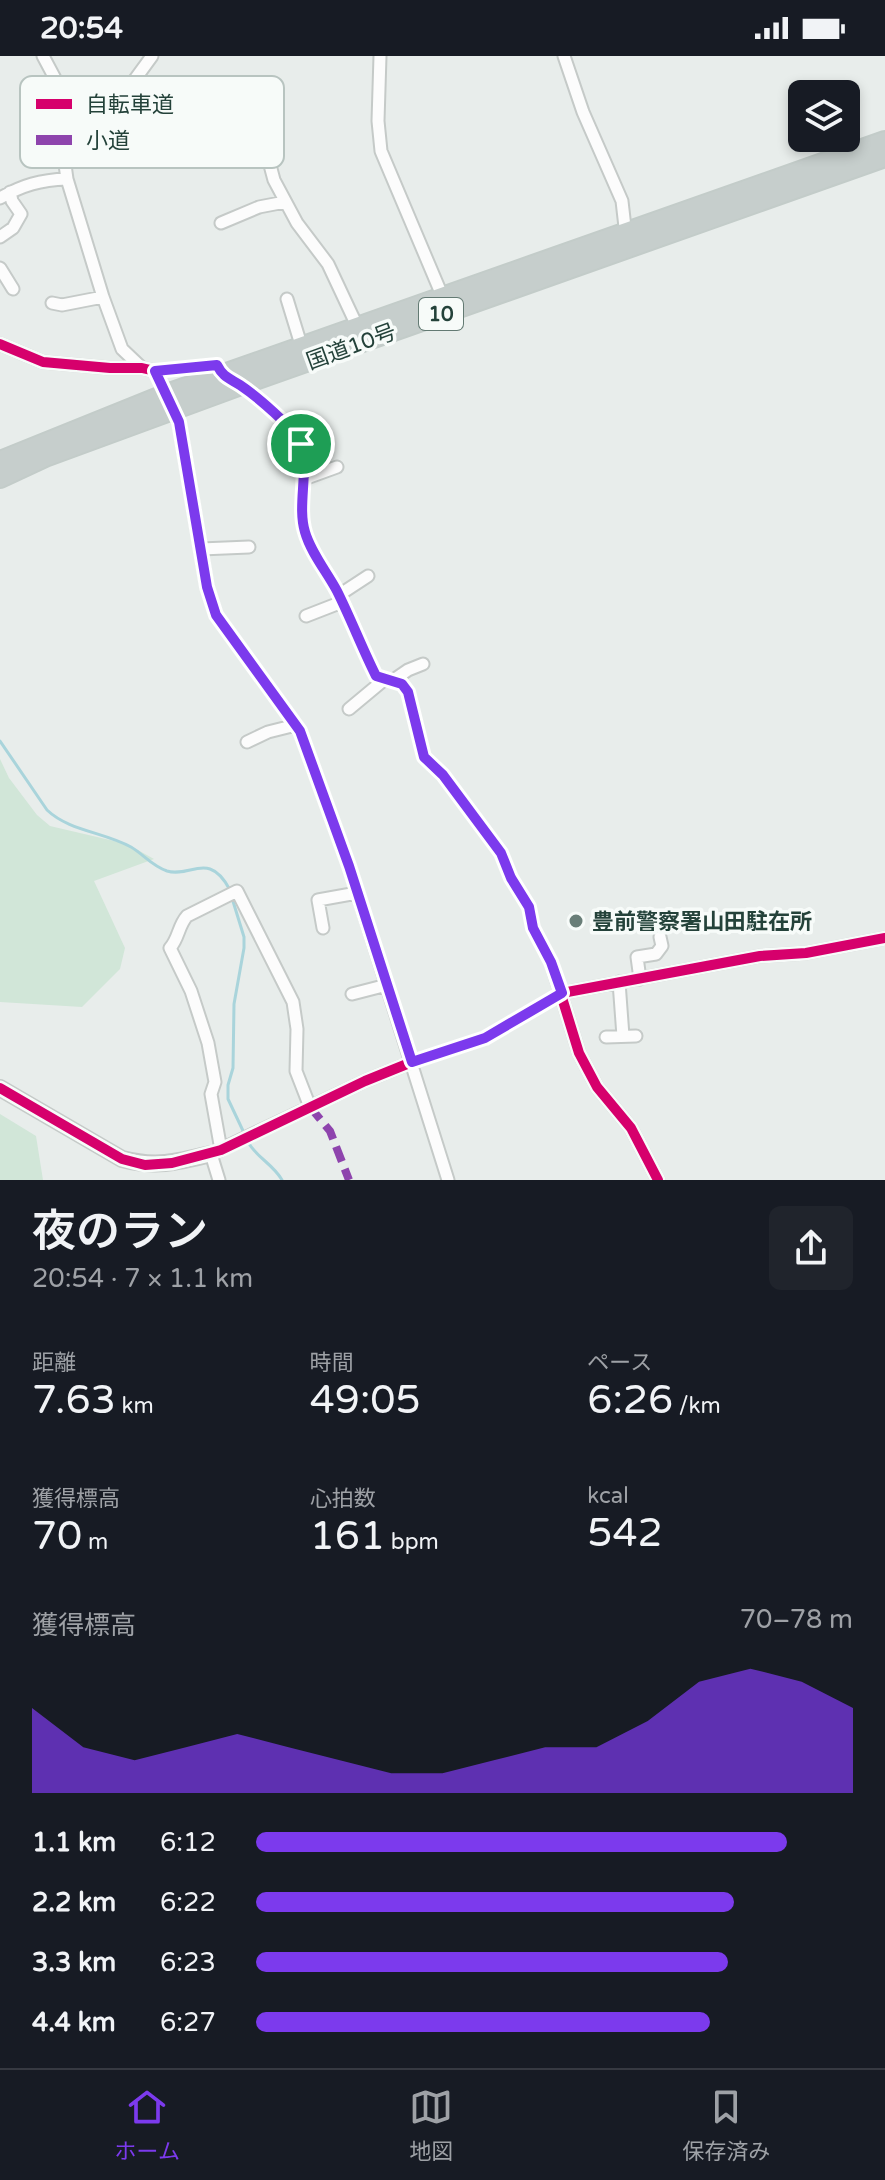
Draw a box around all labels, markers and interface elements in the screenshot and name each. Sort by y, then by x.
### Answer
text: 20:54 [40,10,123,47]
legend [20,76,284,168]
map controls [788,80,860,152]
button: layers [788,80,860,152]
text: 自転車道 [86,92,174,118]
text: 小道 [86,128,130,154]
road number: 10 [419,298,463,330]
street label: 国道10号 [303,319,400,375]
pin [267,410,335,478]
icon: arrive [279,422,323,466]
place label: 豊前警察署山田駐在所 [592,909,812,935]
marker: 豊前警察署山田駐在所 [567,912,585,930]
text: 夜のラン [32,1206,208,1259]
button: share [769,1206,853,1290]
text: 20:54 · 7 × 1.1 km [32,1263,253,1294]
text: 距離 [32,1350,76,1376]
text: 時間 [310,1350,354,1376]
text: ペース [587,1350,652,1376]
text: 7.63 [32,1376,116,1424]
text: 49:05 [310,1376,421,1424]
text: 6:26 [587,1376,673,1424]
text: km [116,1393,154,1419]
text: /km [673,1393,721,1419]
text: kcal [587,1483,629,1509]
text: 獲得標高 [32,1486,120,1512]
text: 心拍数 [310,1486,376,1512]
text: 542 [587,1509,663,1557]
text: 70 [32,1512,82,1560]
text: 161 [310,1512,385,1560]
text: m [82,1529,108,1555]
text: bpm [385,1529,439,1555]
text: 70–78 m [740,1604,853,1635]
text: 獲得標高 [32,1610,136,1641]
text: 1.1 km [32,1827,116,1858]
text: 6:12 [160,1827,216,1858]
text: 2.2 km [32,1887,116,1918]
text: 6:22 [160,1887,216,1918]
text: 3.3 km [32,1947,116,1978]
text: 6:23 [160,1947,216,1978]
text: 4.4 km [32,2007,116,2038]
text: 6:27 [160,2007,216,2038]
tab: ホーム [115,2085,180,2165]
tab: 地図 [409,2085,453,2165]
tab: 保存済み [682,2085,770,2165]

